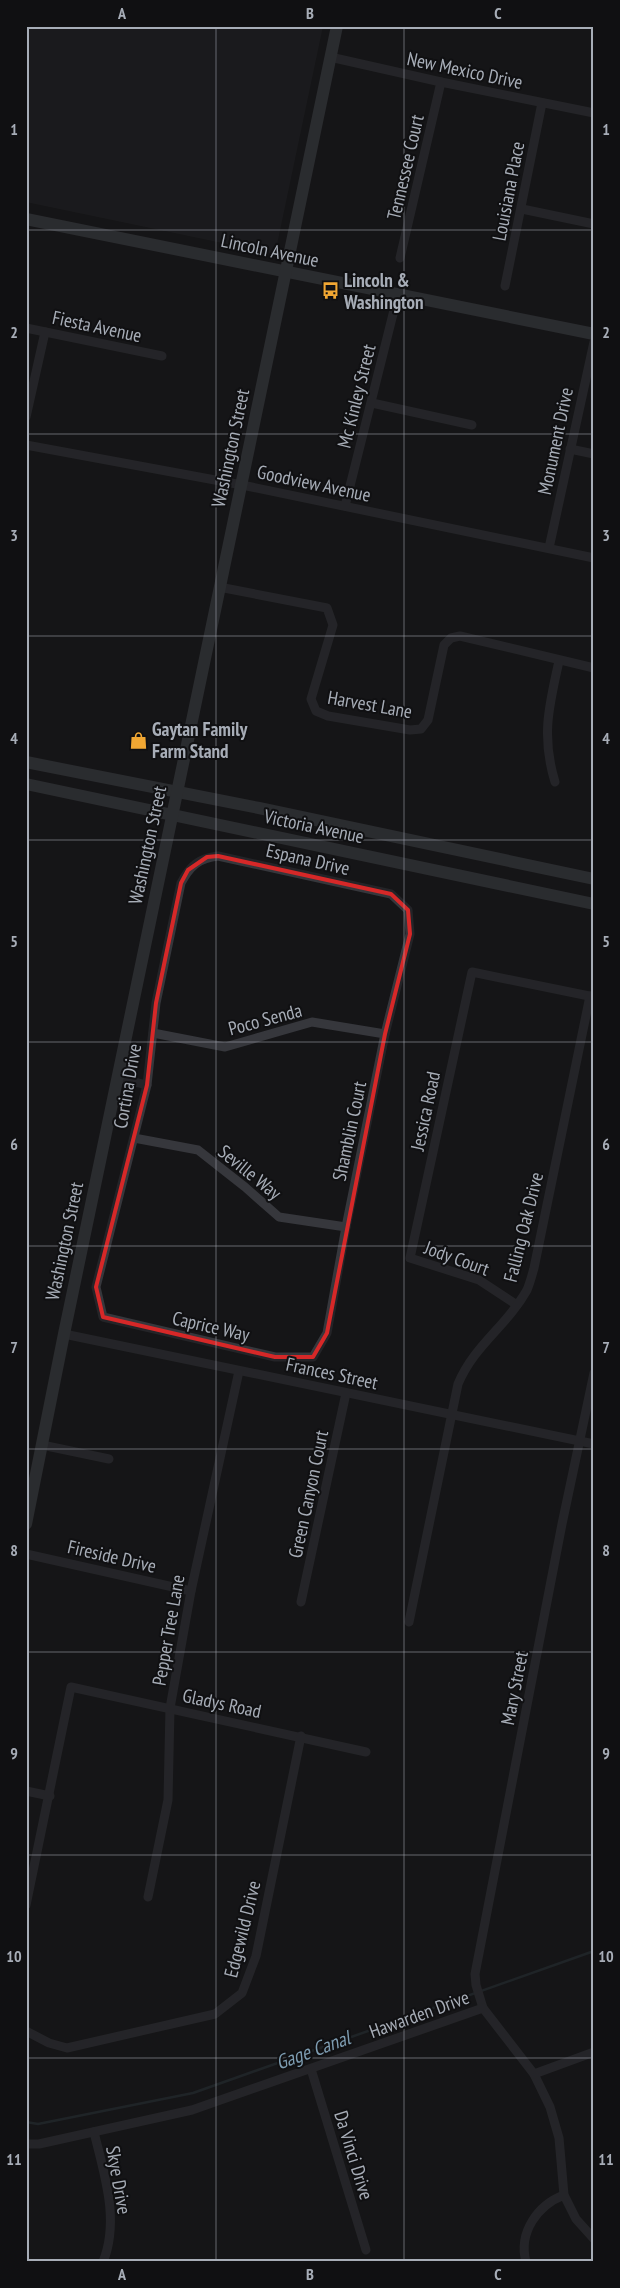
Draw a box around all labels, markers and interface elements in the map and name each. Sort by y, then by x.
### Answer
text: A [117,3,127,23]
text: B [306,3,314,23]
text: C [494,3,502,23]
street label: New Mexico Drive [405,46,525,94]
street label: Tennessee Court [381,111,429,222]
text: 1 [10,119,18,139]
text: 1 [602,119,610,139]
street label: Louisiana Place [487,139,529,243]
street label: Lincoln Avenue [219,228,321,272]
place label: Lincoln & Washington [343,268,424,314]
bus stop icon: Lincoln & Washington [320,281,340,301]
street label: Fiesta Avenue [50,305,144,347]
text: 2 [10,322,18,342]
text: 2 [602,322,610,342]
street label: Mc Kinley Street [332,341,381,450]
street label: Monument Drive [532,385,578,497]
street label: Washington Street [206,386,254,509]
street label: Goodview Avenue [255,459,373,507]
text: 3 [10,525,18,545]
text: 3 [602,525,610,545]
street label: Harvest Lane [326,685,414,723]
place label: Gaytan Family Farm Stand [152,717,248,763]
text: 4 [10,728,18,748]
text: 4 [602,728,610,748]
shop icon: Gaytan Family Farm Stand [128,730,148,750]
street label: Washington Street [123,783,171,906]
street label: Victoria Avenue [261,804,366,848]
street label: Espana Drive [264,838,352,880]
text: 5 [10,931,18,951]
text: 5 [602,931,610,951]
street label: Poco Senda [226,998,304,1040]
street label: Cortina Drive [108,1041,146,1130]
street label: Jessica Road [405,1069,445,1154]
street label: Shamblin Court [327,1078,371,1183]
text: 6 [10,1134,18,1154]
text: 6 [602,1134,610,1154]
street label: Seville Way [214,1139,287,1205]
street label: Falling Oak Drive [498,1169,548,1284]
street label: Washington Street [40,1179,88,1302]
street label: Jody Court [420,1235,493,1281]
street label: Caprice Way [170,1305,253,1347]
text: 7 [10,1337,18,1357]
text: 7 [602,1337,610,1357]
street label: Frances Street [284,1352,381,1395]
street label: Green Canyon Court [283,1427,333,1560]
street label: Fireside Drive [65,1534,159,1578]
text: 8 [10,1540,18,1560]
text: 8 [602,1540,610,1560]
street label: Pepper Tree Lane [146,1573,190,1687]
street label: Mary Street [495,1648,533,1727]
street label: Gladys Road [181,1683,263,1723]
text: 9 [10,1743,18,1763]
text: 9 [602,1743,610,1763]
street label: Edgewild Drive [218,1878,266,1980]
text: 10 [6,1946,22,1966]
text: 10 [598,1946,614,1966]
street label: Hawarden Drive [366,1985,472,2043]
water label: Gage Canal [272,2024,356,2075]
street label: Da Vinci Drive [329,2108,379,2203]
street label: Skye Drive [101,2144,137,2216]
text: 11 [6,2149,22,2169]
text: 11 [598,2149,614,2169]
text: A [117,2264,127,2284]
text: B [306,2264,314,2284]
text: C [494,2264,502,2284]

